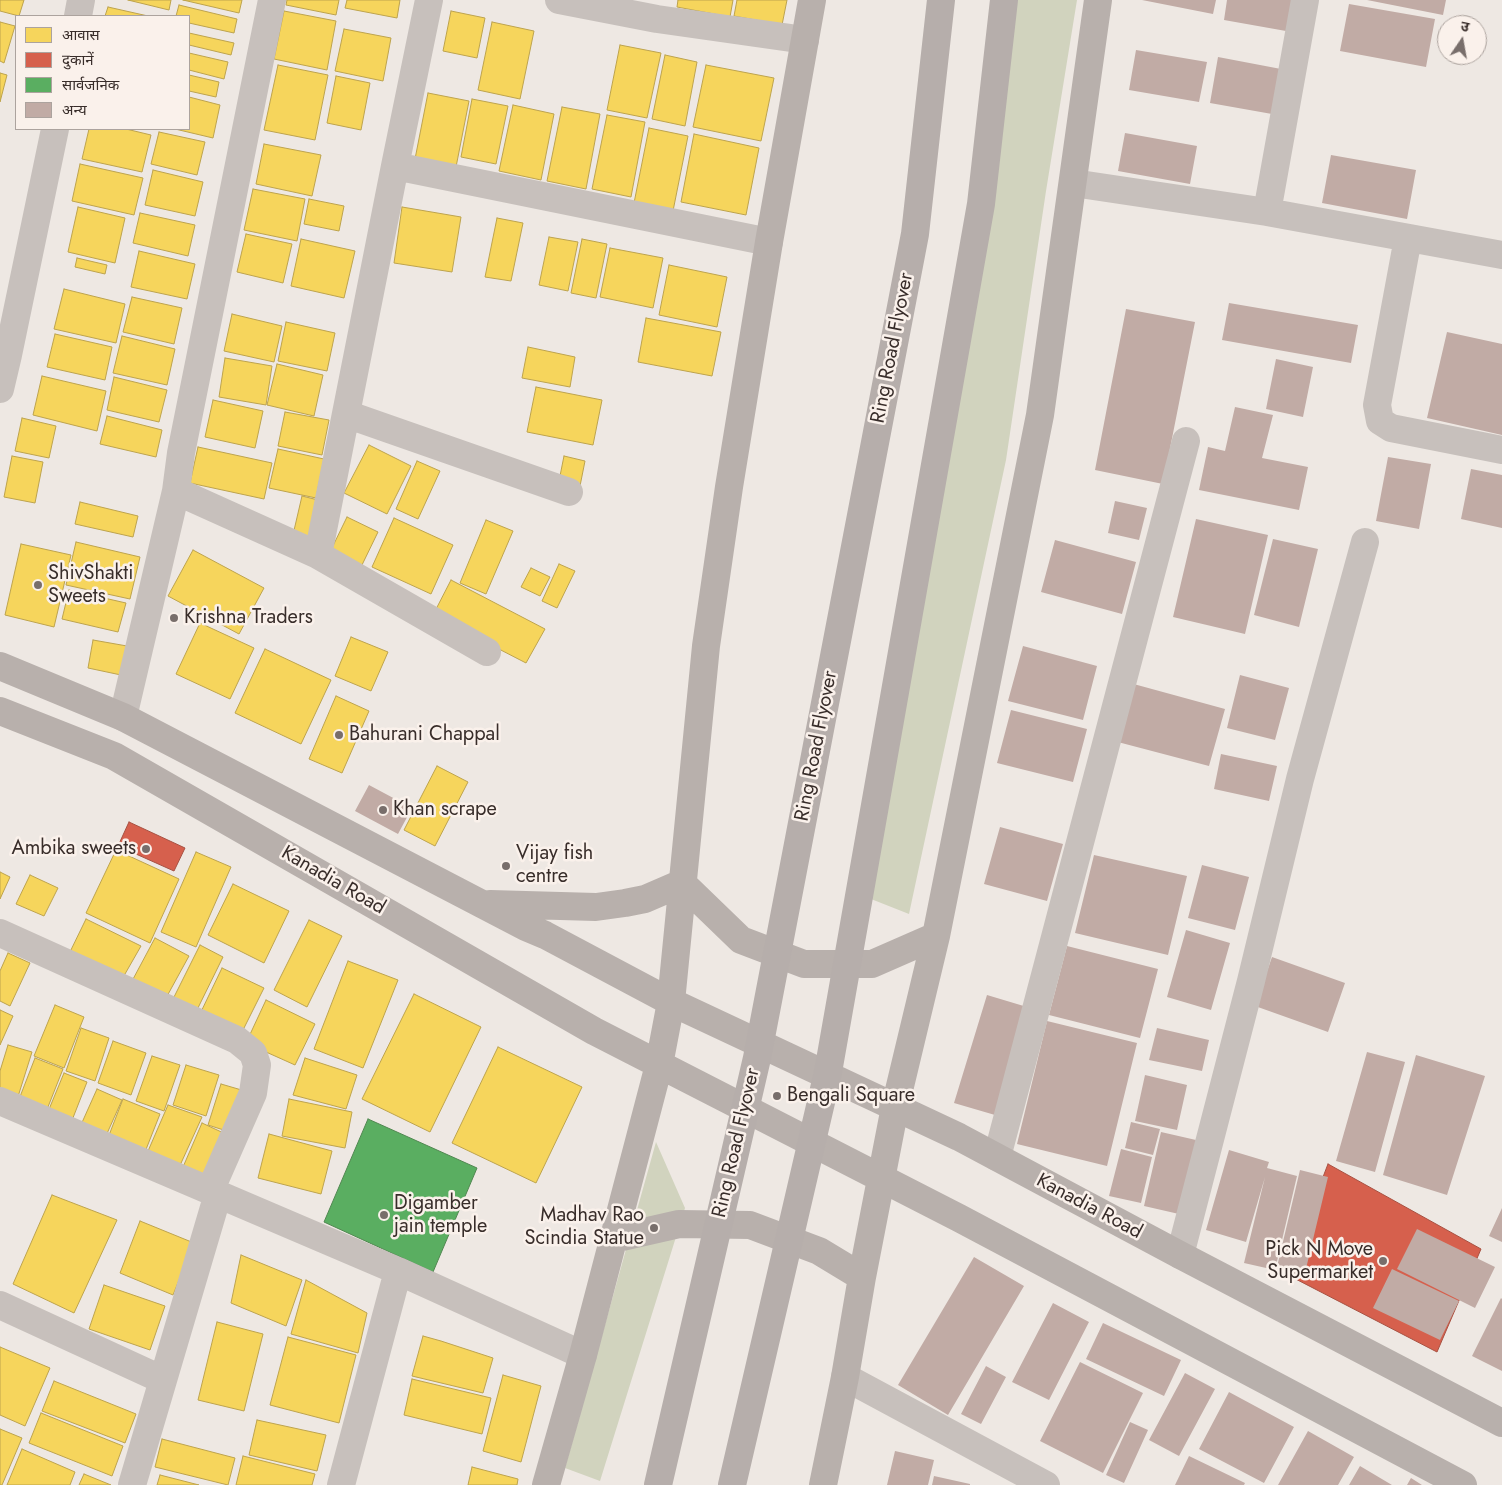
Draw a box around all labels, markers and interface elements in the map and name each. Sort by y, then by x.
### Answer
legend [15,15,190,130]
north arrow [1437,15,1487,65]
text: उ [1459,16,1471,37]
text: आवास [62,24,100,46]
text: दुकानें [62,49,94,71]
text: सार्वजनिक [62,74,119,96]
text: अन्य [62,99,87,121]
street label: Ring Road Flyover [867,271,919,425]
place label: ShivShakti Sweets [48,562,133,609]
marker: ShivShakti Sweets [32,579,44,591]
place label: Krishna Traders [184,606,313,630]
marker: Krishna Traders [168,612,180,624]
street label: Ring Road Flyover [791,669,843,823]
place label: Bahurani Chappal [349,723,500,747]
marker: Bahurani Chappal [333,729,345,741]
place label: Khan scrape [393,798,497,822]
marker: Khan scrape [377,804,389,816]
place label: Ambika sweets [11,837,136,861]
street label: Kanadia Road [277,842,389,920]
place label: Vijay fish centre [516,842,593,889]
marker: Ambika sweets [140,843,152,855]
marker: Vijay fish centre [500,860,512,872]
street label: Ring Road Flyover [708,1066,766,1220]
place label: Bengali Square [787,1084,915,1108]
marker: Bengali Square [771,1090,783,1102]
street label: Kanadia Road [1032,1169,1146,1245]
place label: Digamber jain temple [394,1192,487,1239]
place label: Madhav Rao Scindia Statue [525,1204,644,1251]
marker: Digamber jain temple [378,1209,390,1221]
marker: Madhav Rao Scindia Statue [648,1222,660,1234]
place label: Pick N Move Supermarket [1265,1238,1373,1285]
marker: Pick N Move Supermarket [1377,1255,1389,1267]

